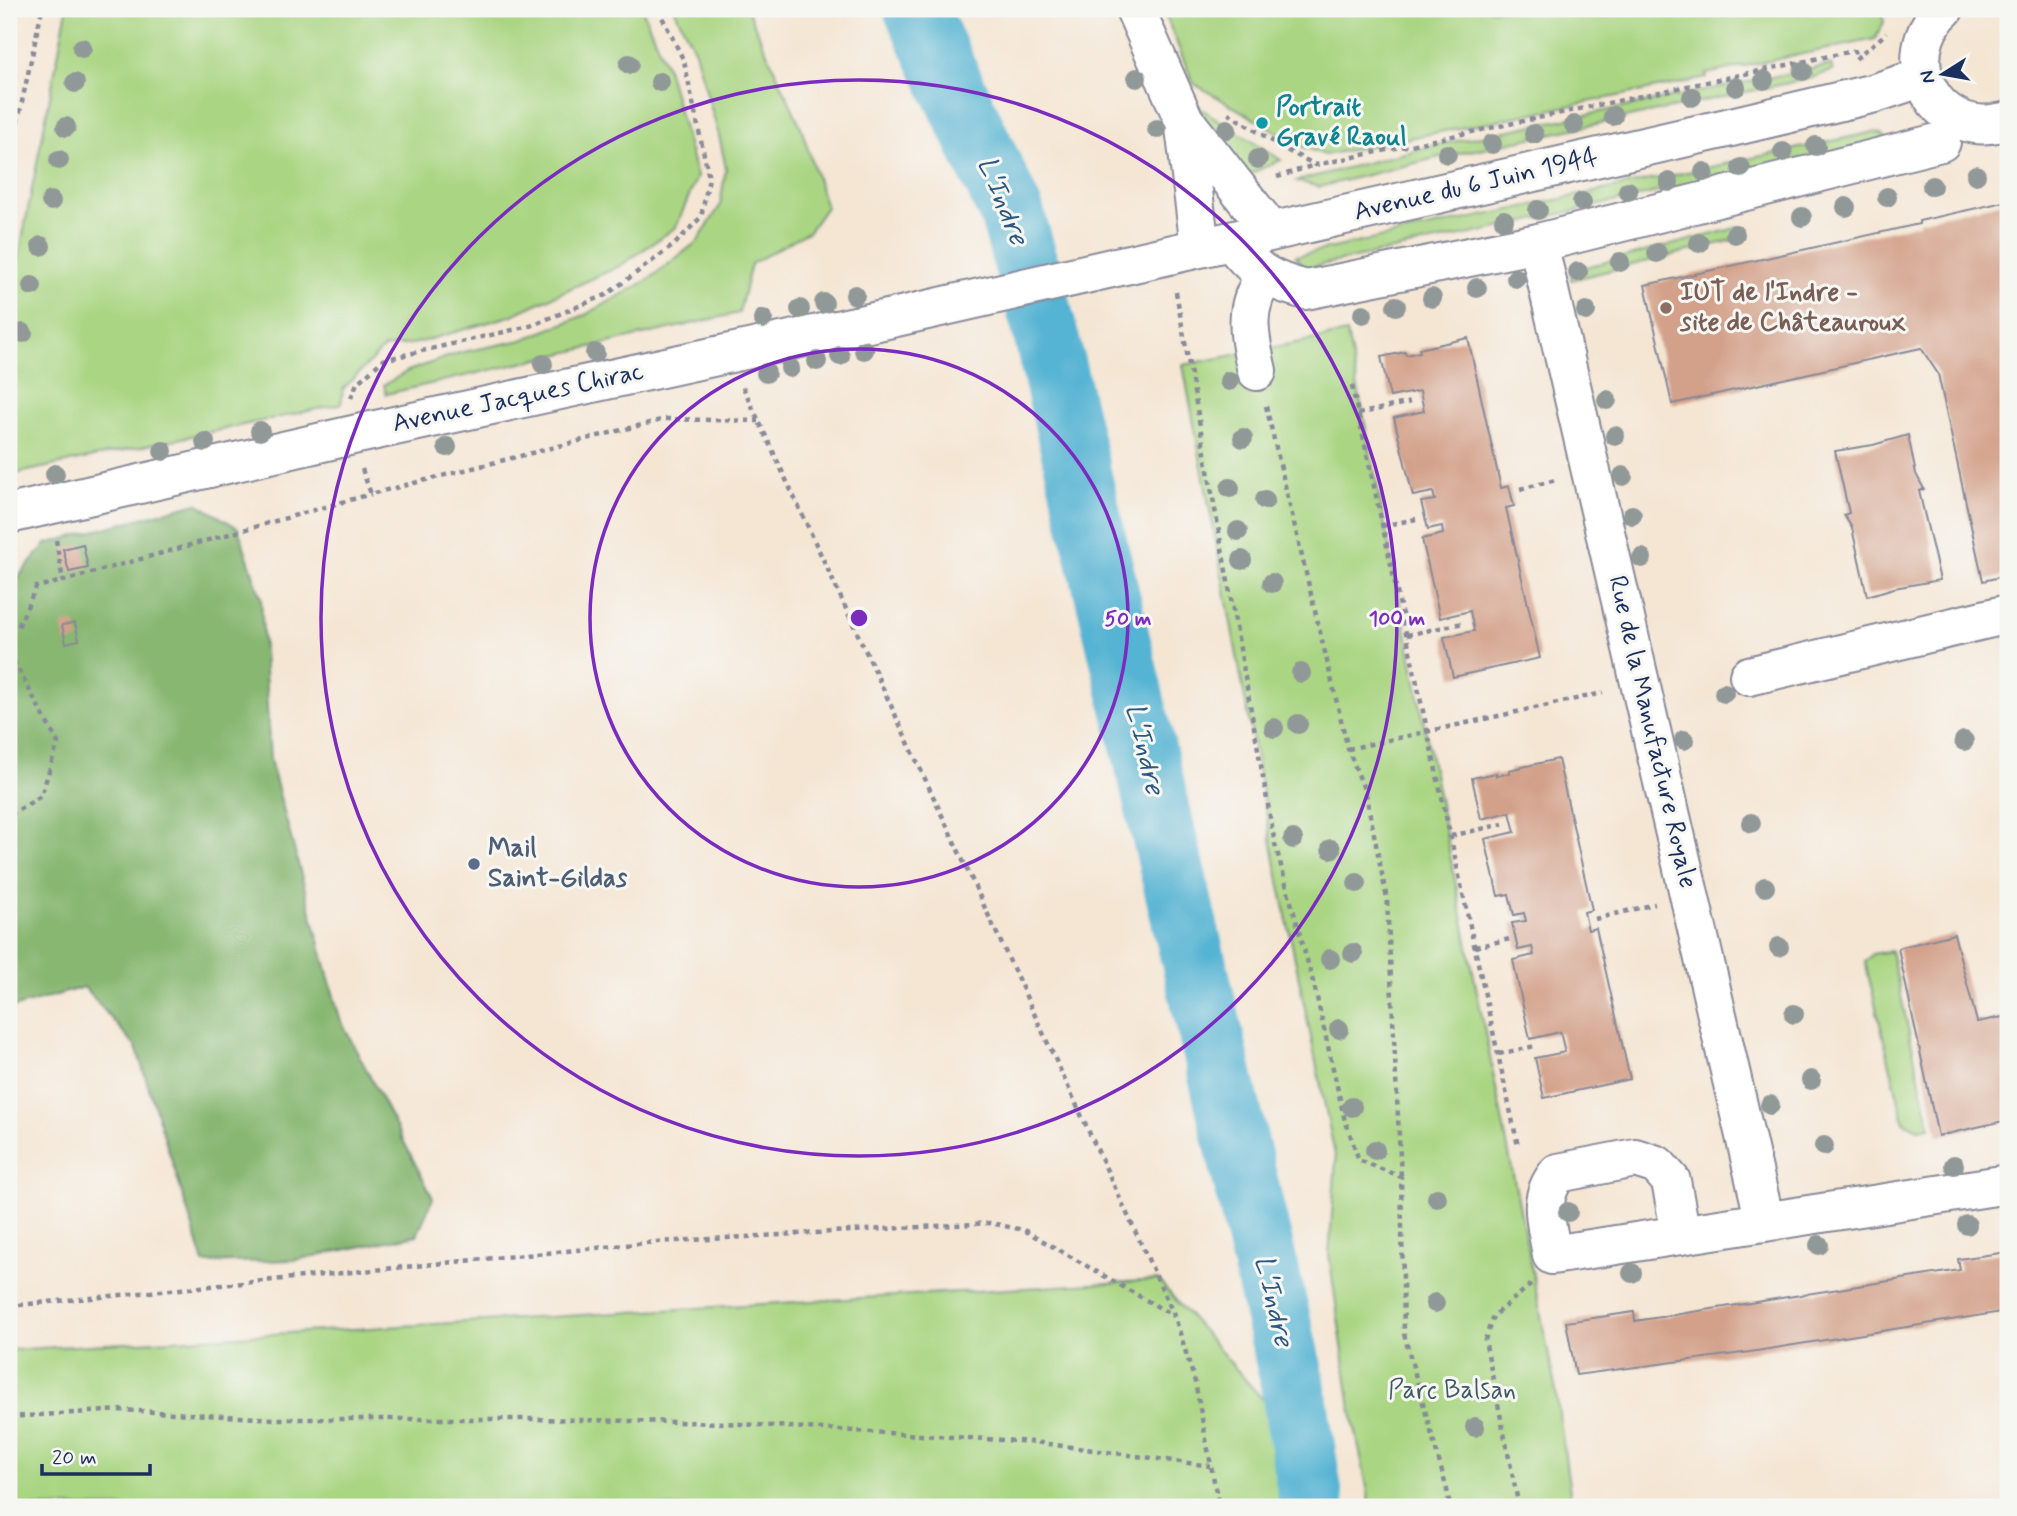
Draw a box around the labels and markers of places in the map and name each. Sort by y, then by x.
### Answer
place label: Portrait Gravé Raoul [1276,91,1407,155]
marker: Portrait Gravé Raoul [1254,115,1270,131]
place label: IUT de l'Indre - site de Châteauroux [1679,276,1907,340]
marker: IUT de l'Indre - site de Châteauroux [1658,300,1674,316]
centre of rings [847,606,871,630]
place label: Mail Saint-Gildas [488,832,628,896]
marker: Mail Saint-Gildas [466,856,482,872]

